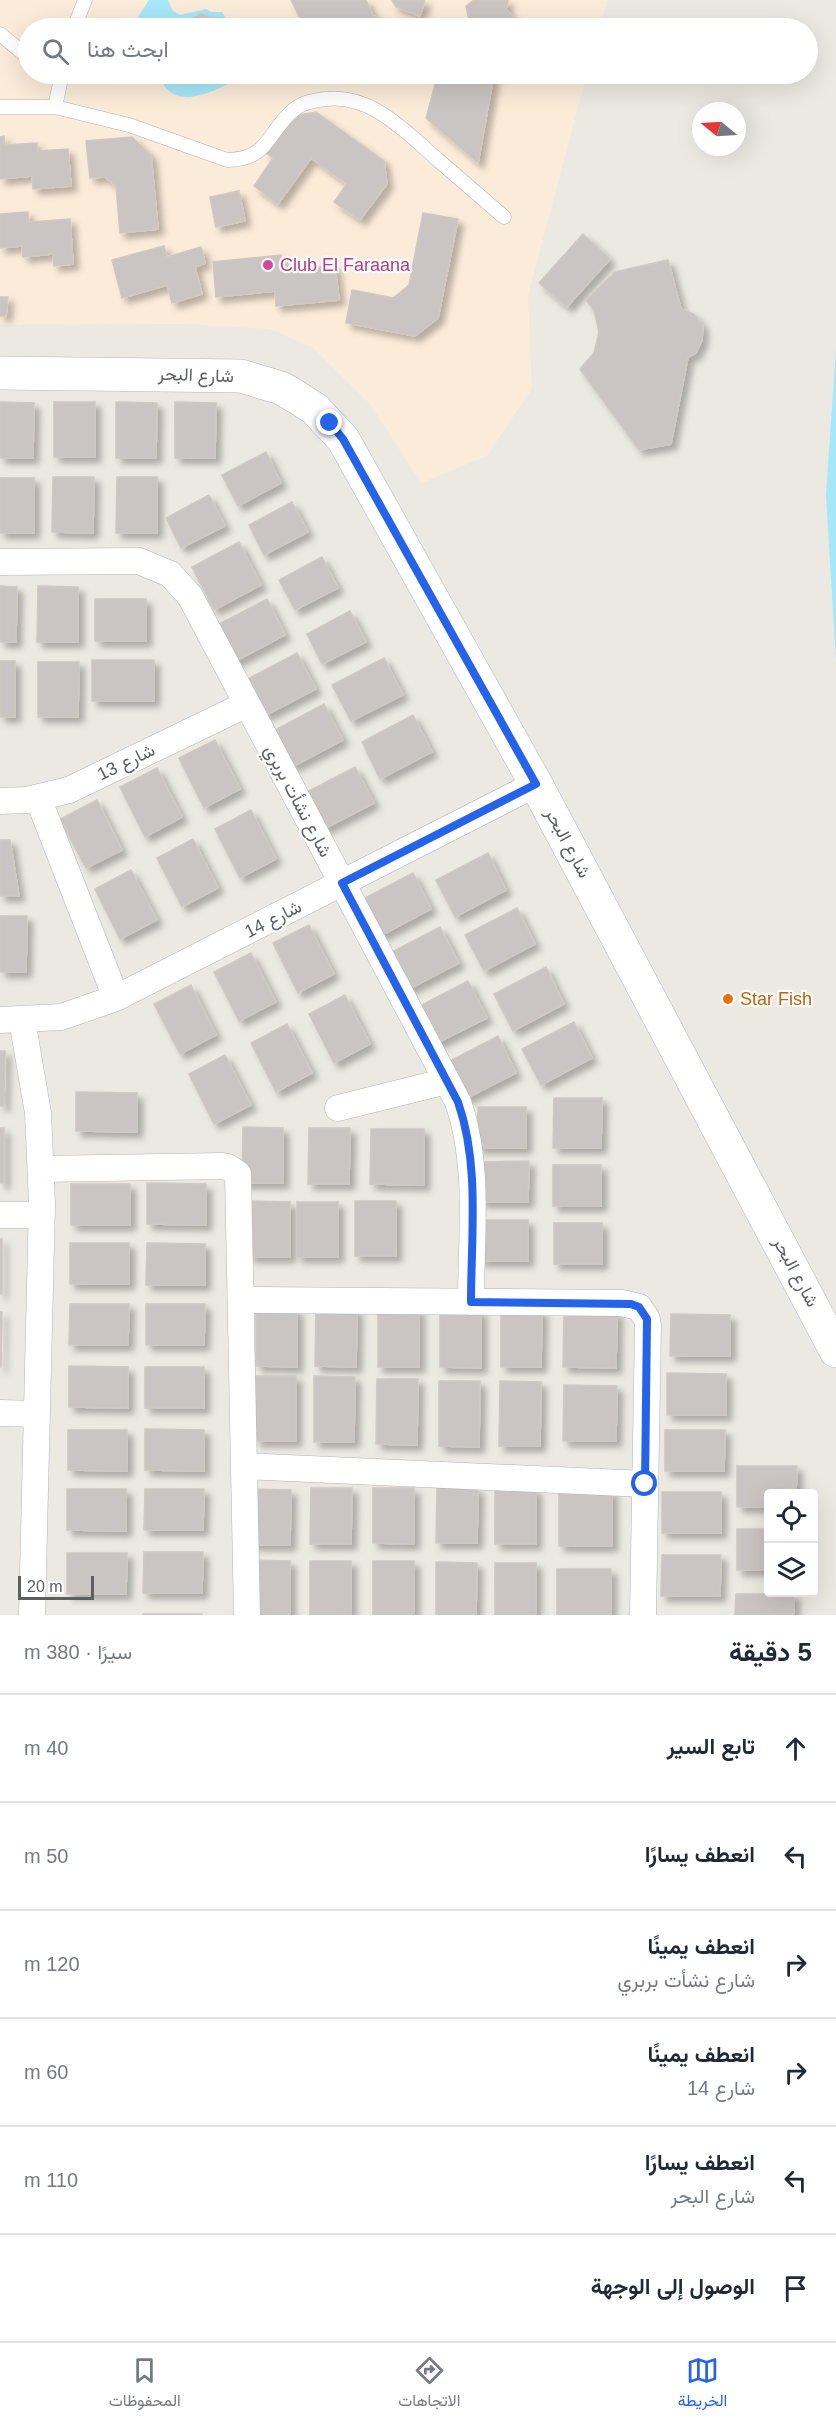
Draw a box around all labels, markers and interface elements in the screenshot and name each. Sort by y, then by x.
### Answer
search box [18,18,818,84]
icon: search [39,35,72,68]
text: ابحث هنا [87,37,169,62]
north arrow [692,102,746,156]
place label: Club El Faraana [280,255,411,275]
marker: Club El Faraana [261,258,275,272]
street label: شارع البحر [157,364,234,388]
route end [316,409,342,435]
street label: شارع 13 [94,740,159,786]
street label: شارع نشأت بربري [256,742,336,863]
street label: شارع البحر [539,804,595,882]
street label: شارع 14 [241,896,306,944]
place label: Star Fish [740,989,812,1009]
marker: Star Fish [721,992,735,1006]
street label: شارع البحر [767,1233,823,1311]
route start [631,1470,657,1496]
map controls [764,1489,818,1597]
button: locate [764,1489,818,1543]
button: layers [764,1543,818,1597]
scale bar [18,1573,94,1600]
text: 20 m [27,1578,63,1595]
text: 5 دقيقة [729,1637,812,1667]
text: سيرًا · 380 m [24,1641,132,1663]
icon: ahead [779,1732,812,1765]
text: تابع السير [667,1734,755,1759]
text: 40 m [24,1737,68,1759]
icon: left [779,1840,812,1873]
text: انعطف يسارًا [645,1842,755,1867]
text: 50 m [24,1845,68,1867]
text: انعطف يمينًا [647,1934,755,1959]
icon: right [779,1948,812,1981]
text: 120 m [24,1953,80,1975]
text: شارع نشأت بربري [617,1969,755,1991]
text: انعطف يمينًا [647,2042,755,2067]
icon: right [779,2056,812,2089]
text: 60 m [24,2061,68,2083]
text: شارع 14 [687,2077,755,2099]
text: انعطف يسارًا [645,2150,755,2175]
icon: left [779,2164,812,2197]
text: 110 m [24,2169,78,2191]
text: شارع البحر [671,2185,755,2207]
icon: arrive [779,2272,812,2305]
text: الوصول إلى الوجهة [591,2274,755,2299]
tab: المحفوظات [109,2354,181,2415]
tab: الاتجاهات [398,2354,460,2415]
tab: الخريطة [678,2354,727,2415]

